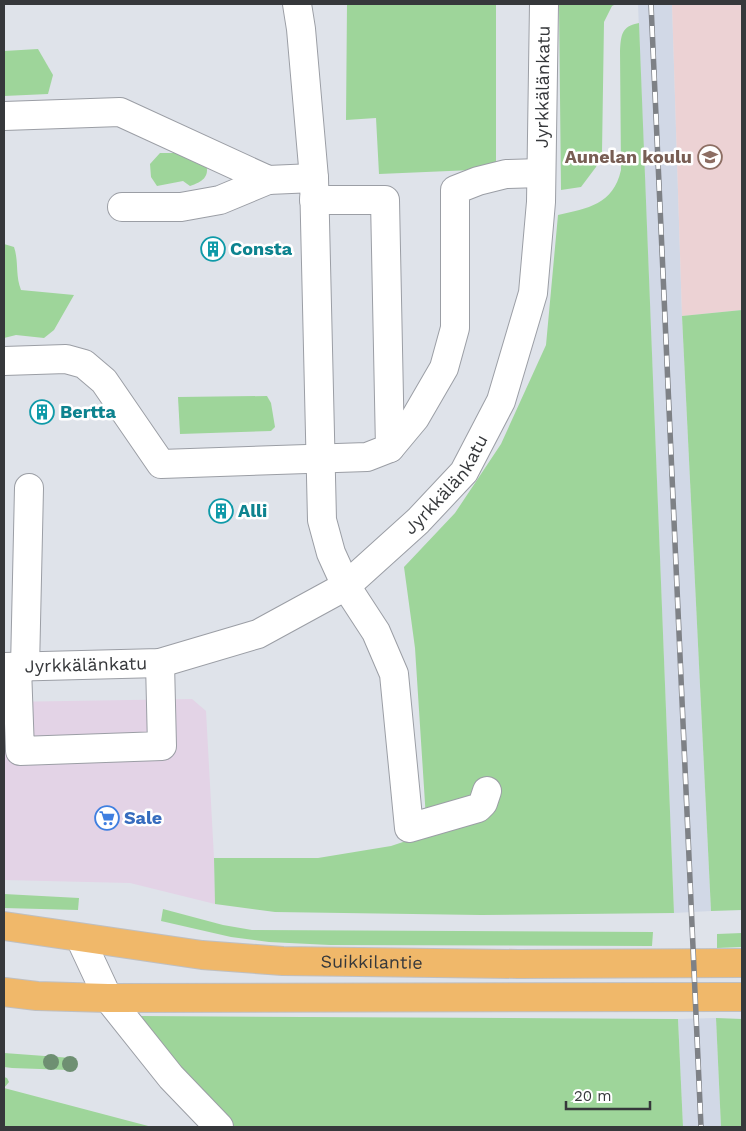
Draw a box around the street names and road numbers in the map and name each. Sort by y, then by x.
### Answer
street label: Jyrkkälänkatu [531,25,554,148]
street label: Jyrkkälänkatu [400,431,492,538]
street label: Jyrkkälänkatu [24,652,148,676]
street label: Suikkilantie [320,950,423,973]

